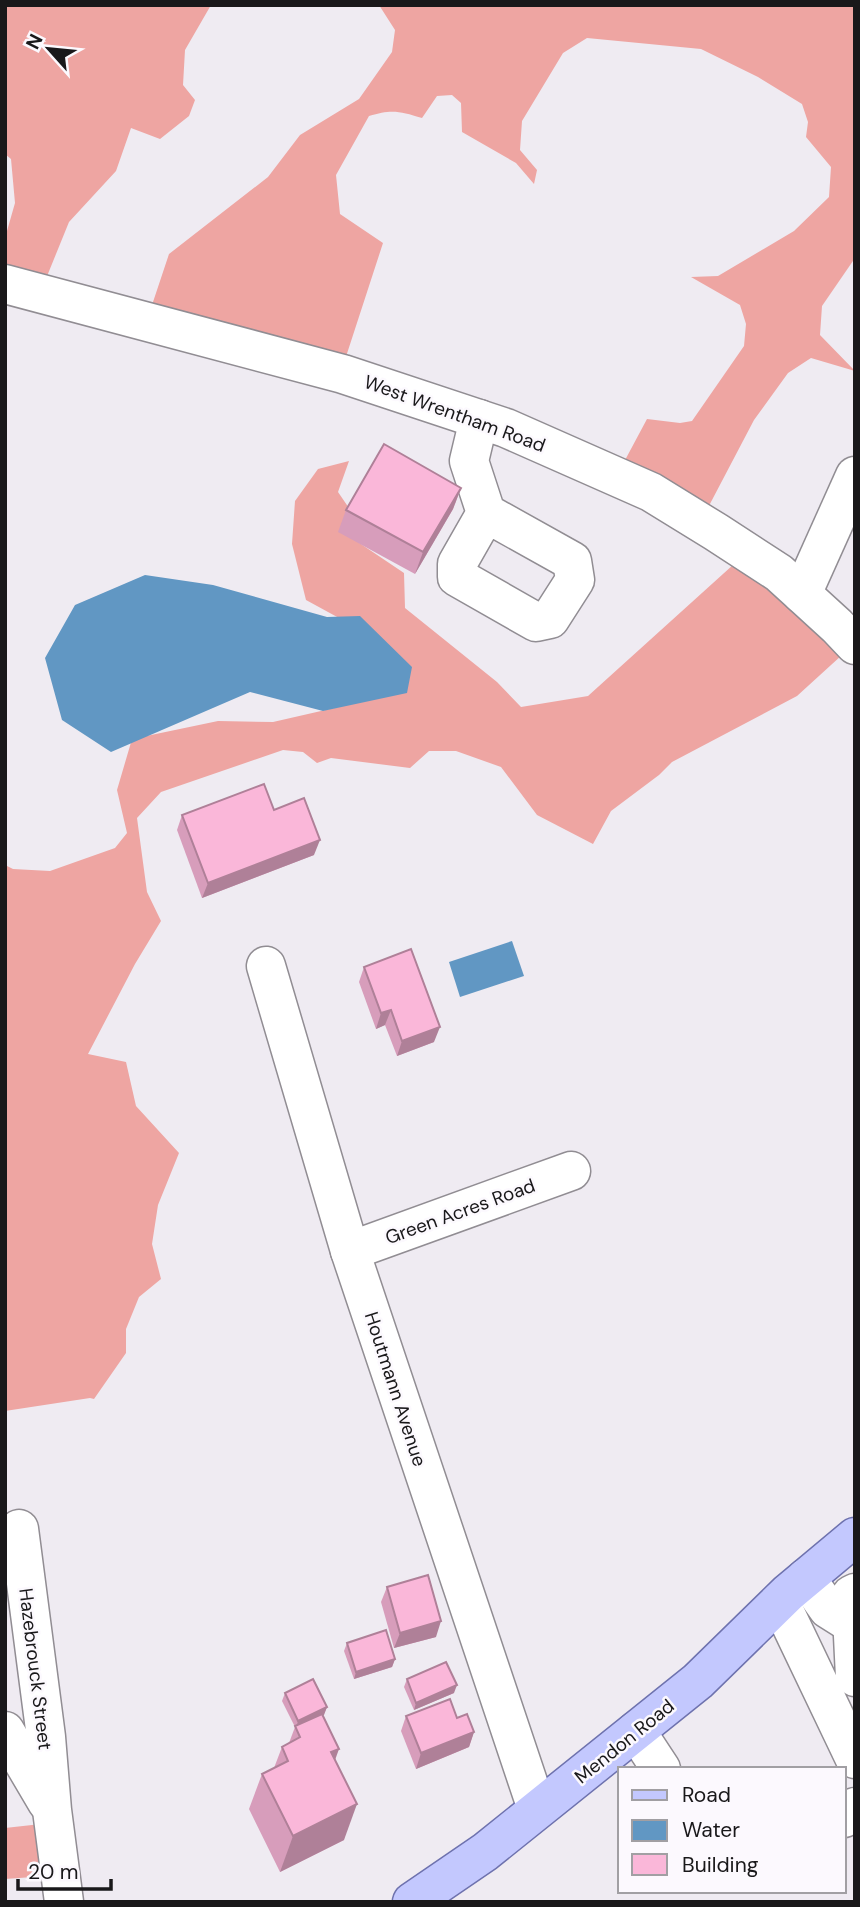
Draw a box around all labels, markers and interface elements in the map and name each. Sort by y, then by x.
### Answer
north arrow [14,14,84,84]
text: N [20,30,49,53]
street label: West Wrentham Road [361,369,549,458]
street label: Green Acres Road [382,1173,539,1250]
street label: Houtmann Avenue [359,1309,432,1470]
street label: Hazebrouck Street [13,1587,58,1751]
street label: Mendon Road [569,1694,679,1789]
legend [618,1767,846,1893]
text: Road [682,1781,731,1809]
text: Water [682,1816,740,1844]
scale bar [18,1848,110,1892]
text: Building [682,1851,759,1879]
text: 20 m [28,1858,79,1886]

